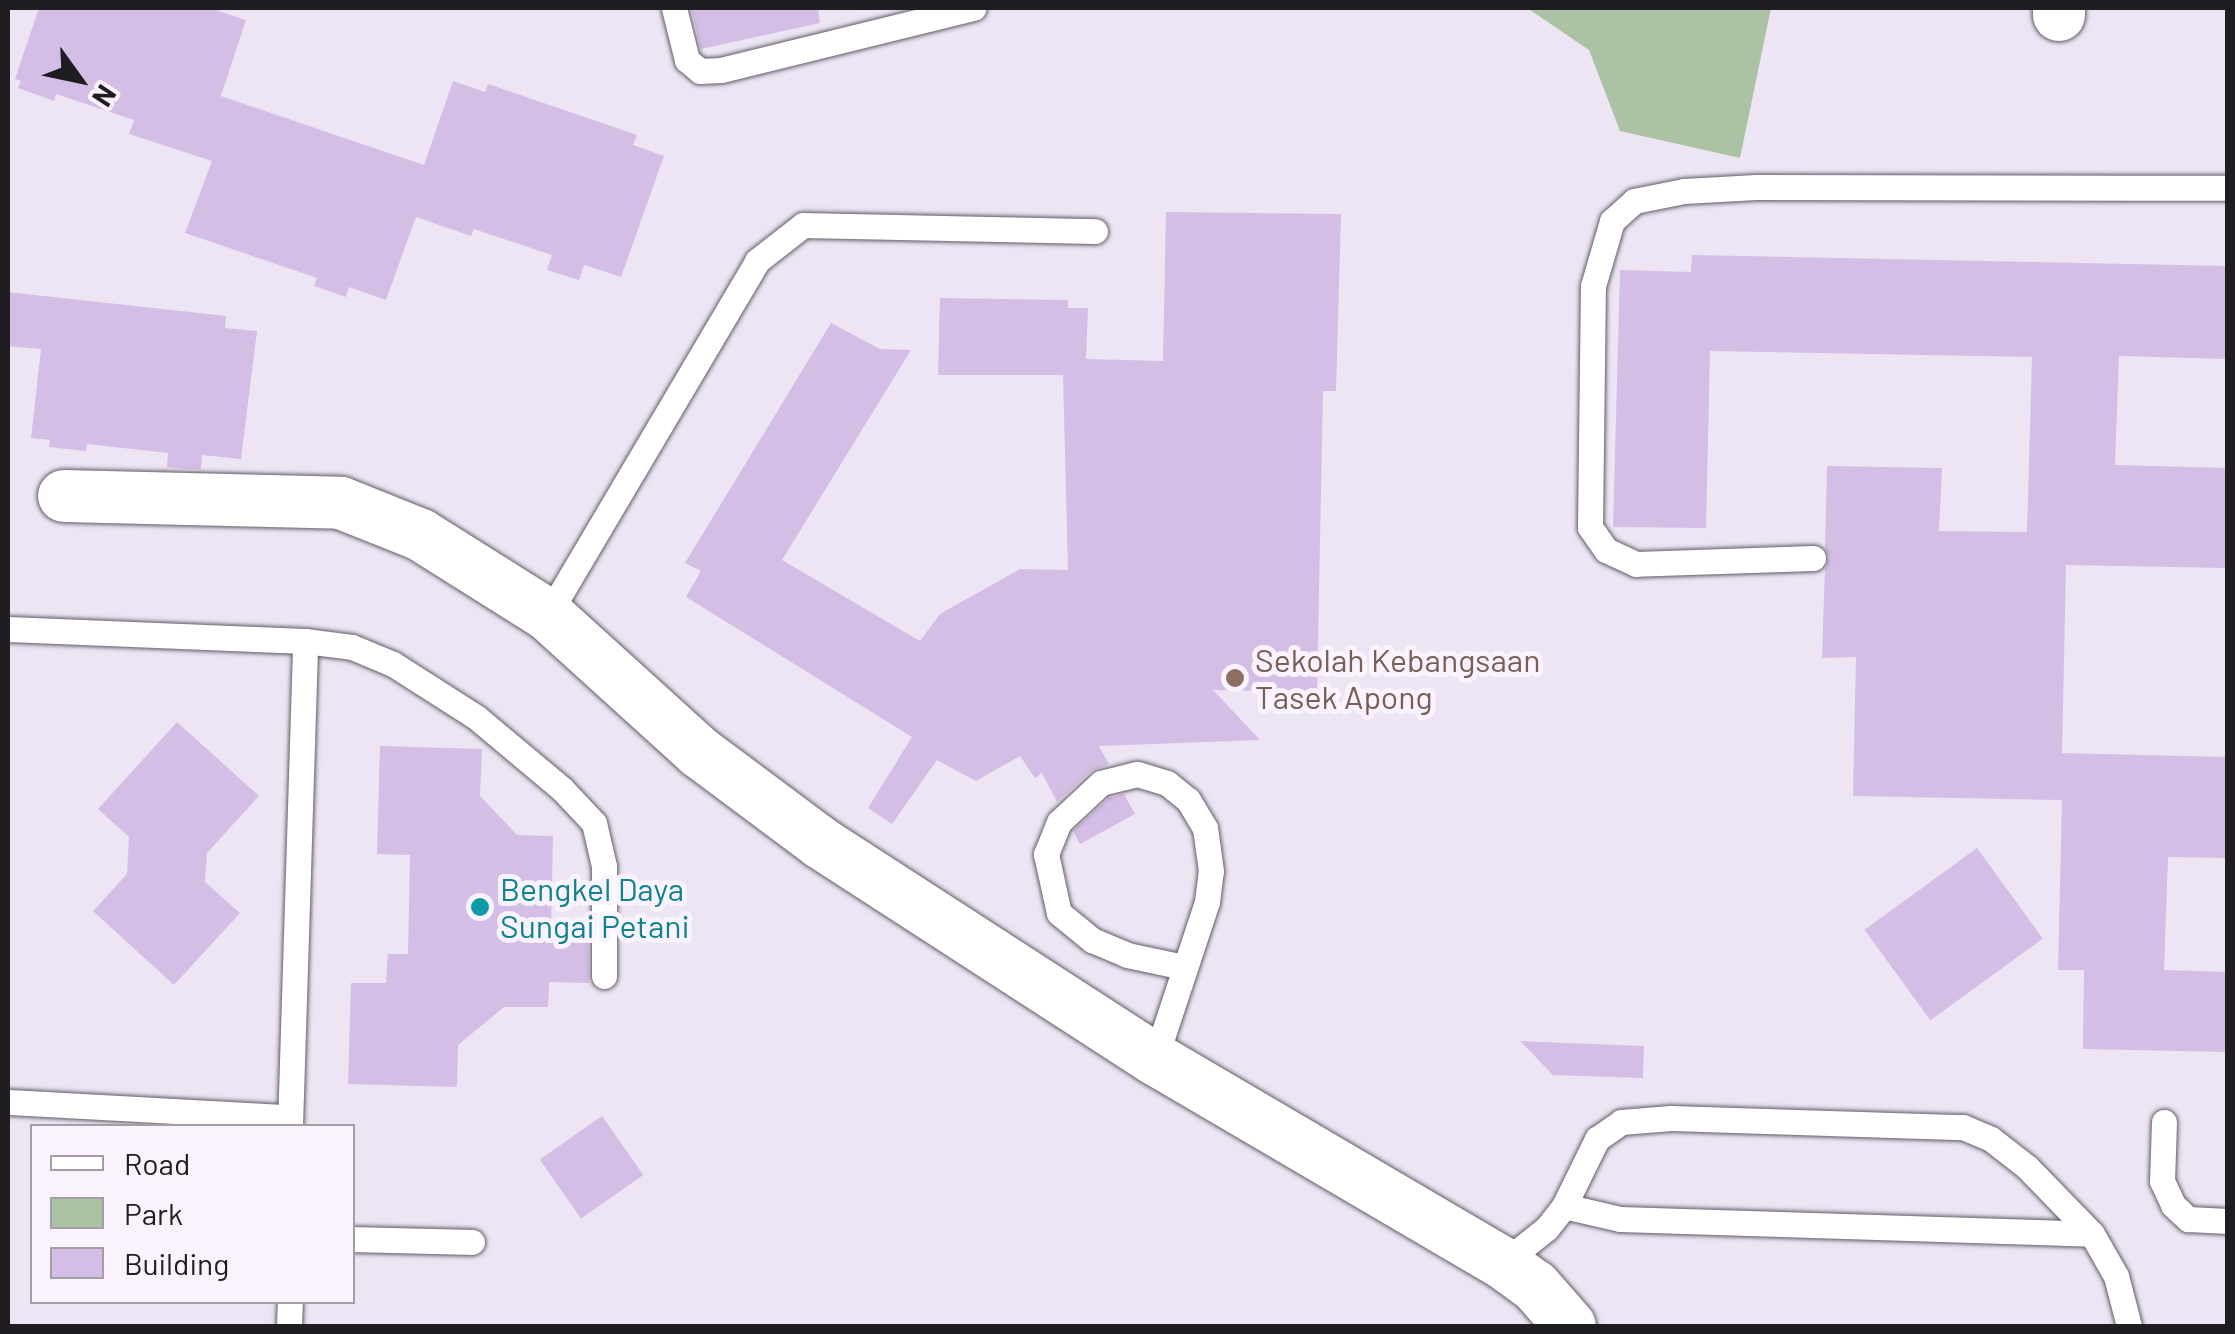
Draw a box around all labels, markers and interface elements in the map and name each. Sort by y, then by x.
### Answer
north arrow [30,30,130,130]
text: N [86,79,124,113]
place label: Sekolah Kebangsaan Tasek Apong [1255,641,1540,716]
marker: Sekolah Kebangsaan Tasek Apong [1224,667,1246,689]
place label: Bengkel Daya Sungai Petani [500,870,690,945]
marker: Bengkel Daya Sungai Petani [469,896,491,918]
legend [30,1124,355,1304]
text: Road [124,1145,190,1181]
text: Park [124,1195,183,1231]
text: Building [124,1245,229,1281]

